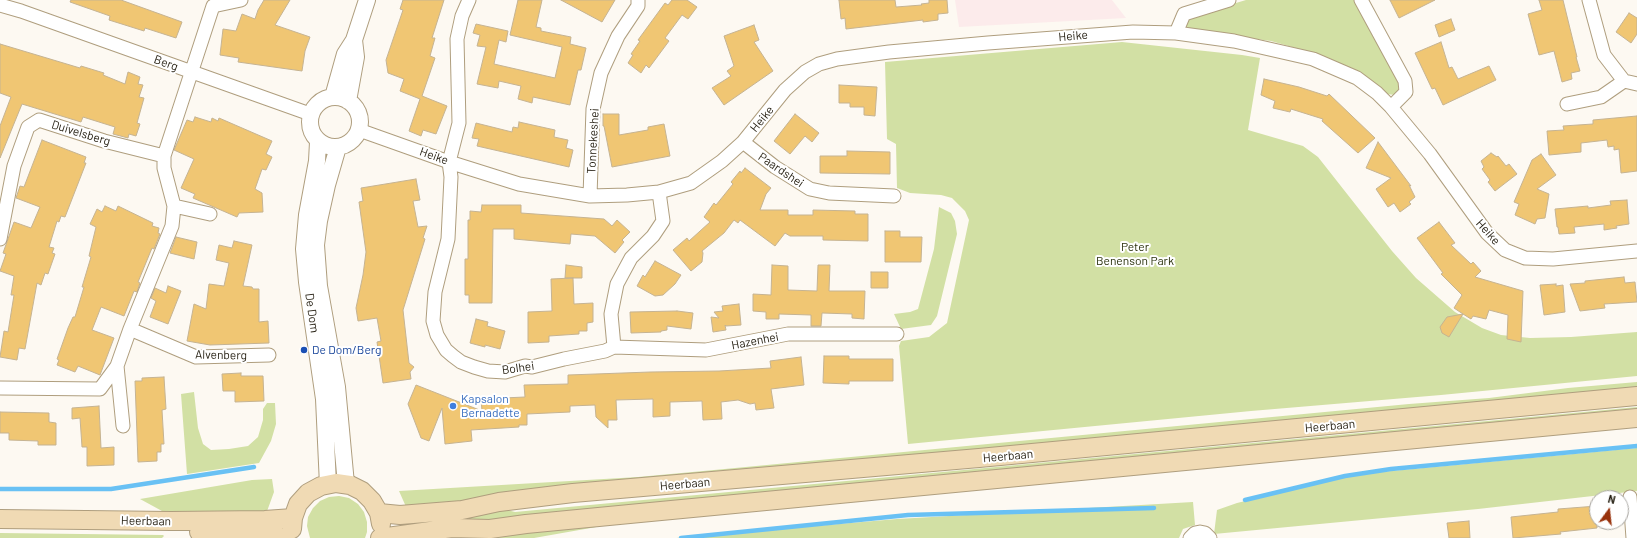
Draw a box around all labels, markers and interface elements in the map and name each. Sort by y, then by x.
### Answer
street label: Heike [1058,28,1088,44]
street label: Berg [152,52,180,74]
street label: Heike [747,103,777,135]
street label: Tonnekeshei [584,108,602,174]
street label: Duivelsberg [50,117,112,149]
street label: Heike [418,144,450,168]
street label: Paardshei [756,150,806,190]
street label: Heike [1473,216,1503,248]
park label: Peter Benenson Park [1096,240,1174,268]
street label: De Dom [302,292,322,334]
street label: Hazenhei [730,329,780,353]
place label: De Dom/Berg [312,343,381,357]
marker: De Dom/Berg [299,345,309,355]
street label: Alvenberg [195,347,247,363]
street label: Bolhei [501,359,535,377]
place label: Kapsalon Bernadette [461,392,520,420]
marker: Kapsalon Bernadette [448,401,458,411]
street label: Heerbaan [1304,417,1356,435]
street label: Heerbaan [982,447,1034,465]
street label: Heerbaan [659,475,711,493]
north arrow [1589,490,1629,530]
text: N [1607,492,1617,506]
street label: Heerbaan [121,513,171,529]

